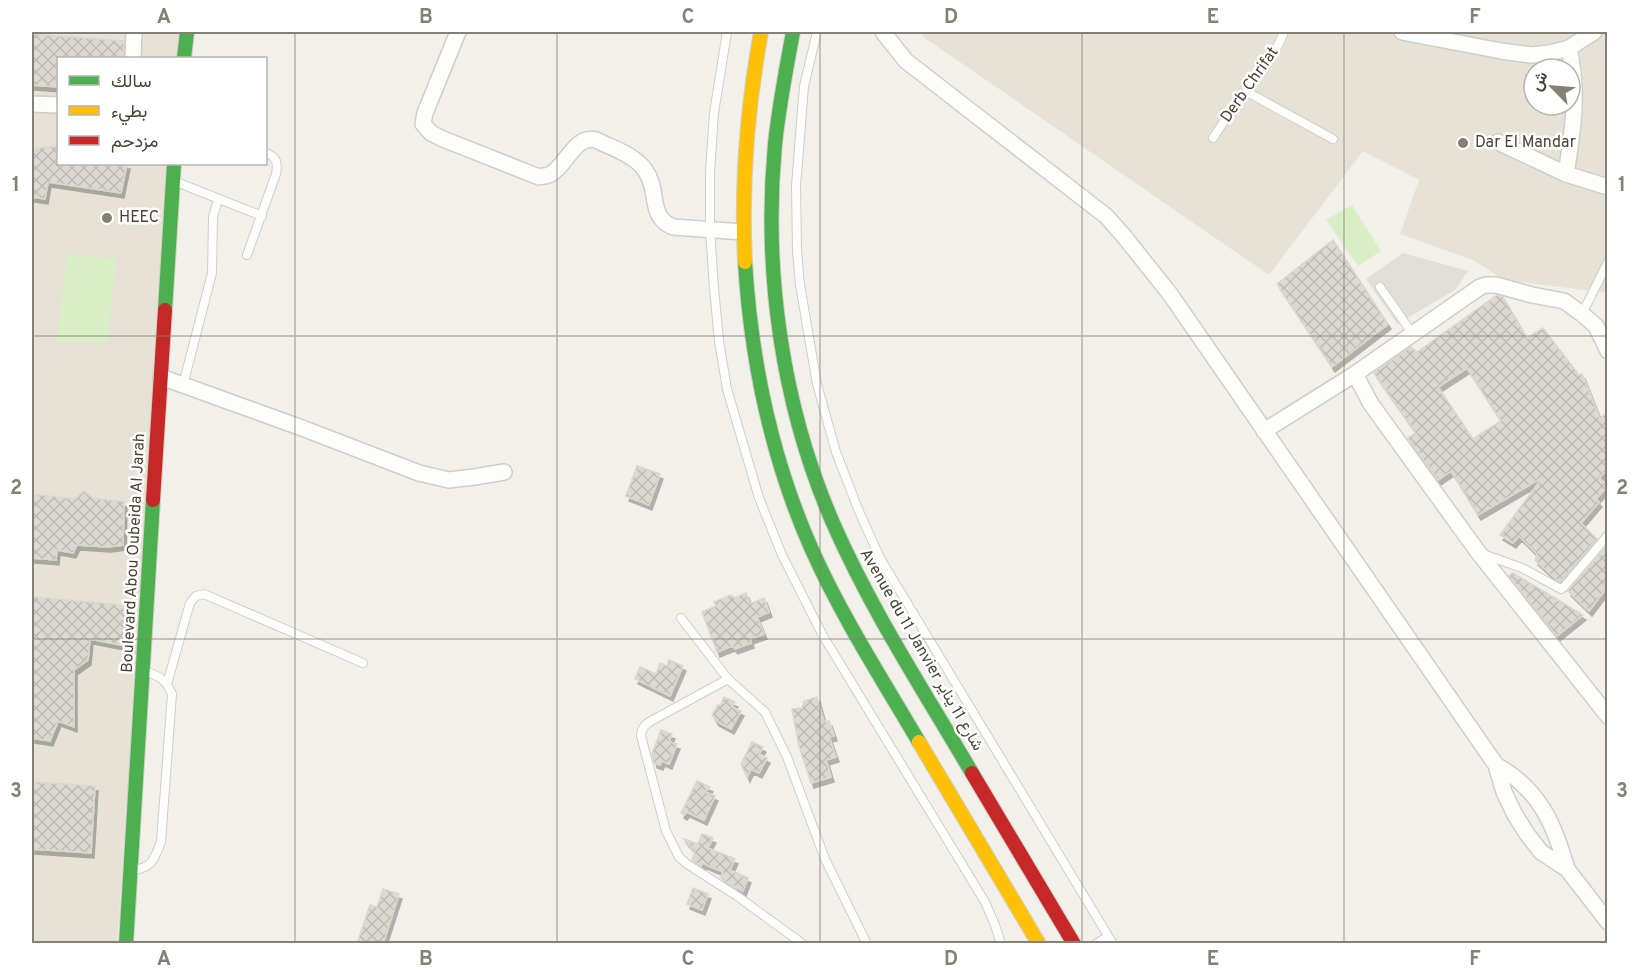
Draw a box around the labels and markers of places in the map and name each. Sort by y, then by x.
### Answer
place label: Dar El Mandar [1475,133,1576,153]
marker: Dar El Mandar [1456,136,1470,150]
place label: HEEC [119,208,159,228]
marker: HEEC [100,211,114,225]

